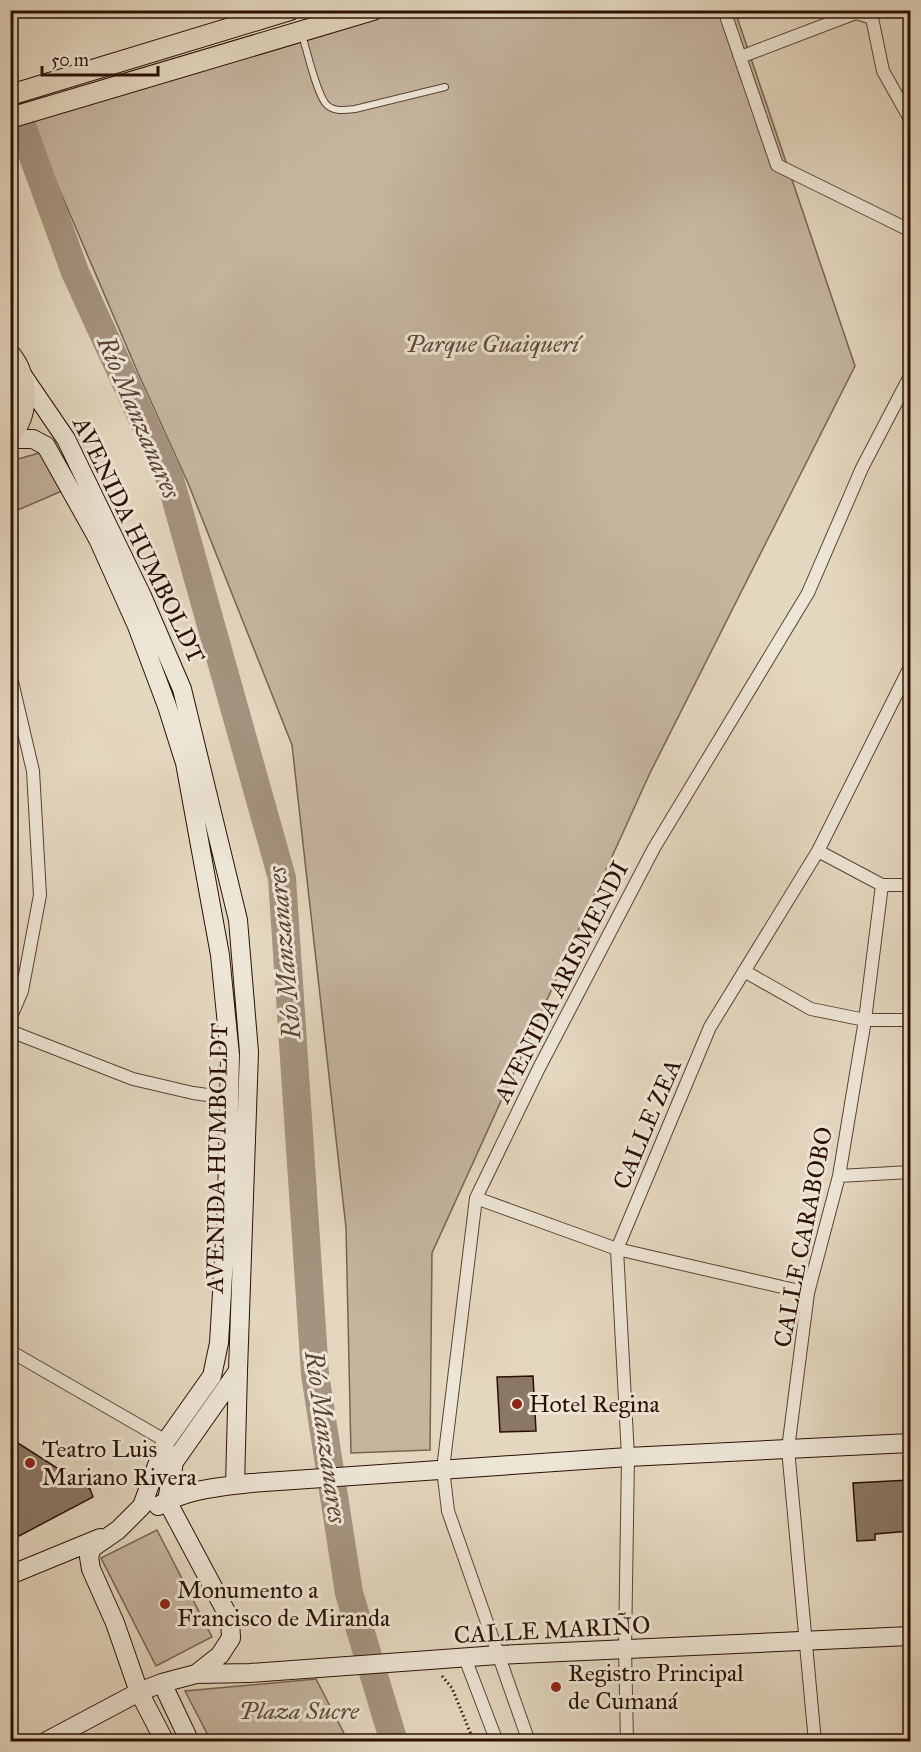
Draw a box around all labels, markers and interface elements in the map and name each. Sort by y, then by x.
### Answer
scale bar [42,39,158,77]
text: 50 m [51,49,89,71]
park label: Parque Guaiquerí [405,329,584,359]
water label: Río Manzanares [90,330,188,504]
street label: AVENIDA HUMBOLDT [66,411,212,668]
street label: AVENIDA ARISMENDI [487,856,635,1109]
water label: Río Manzanares [260,865,308,1042]
street label: AVENIDA HUMBOLDT [200,1023,234,1294]
street label: CALLE ZEA [606,1054,688,1194]
street label: CALLE CARABOBO [767,1124,839,1350]
water label: Río Manzanares [298,1348,354,1526]
place label: Hotel Regina [529,1389,660,1419]
marker: Hotel Regina [510,1397,524,1411]
place label: Teatro Luis Mariano Rivera [42,1434,197,1492]
marker: Teatro Luis Mariano Rivera [23,1456,37,1470]
place label: Monumento a Francisco de Miranda [177,1575,391,1633]
marker: Monumento a Francisco de Miranda [158,1597,172,1611]
street label: CALLE MARIÑO [453,1610,651,1650]
place label: Registro Principal de Cumaná [568,1658,744,1716]
marker: Registro Principal de Cumaná [549,1680,563,1694]
park label: Plaza Sucre [239,1696,360,1726]

